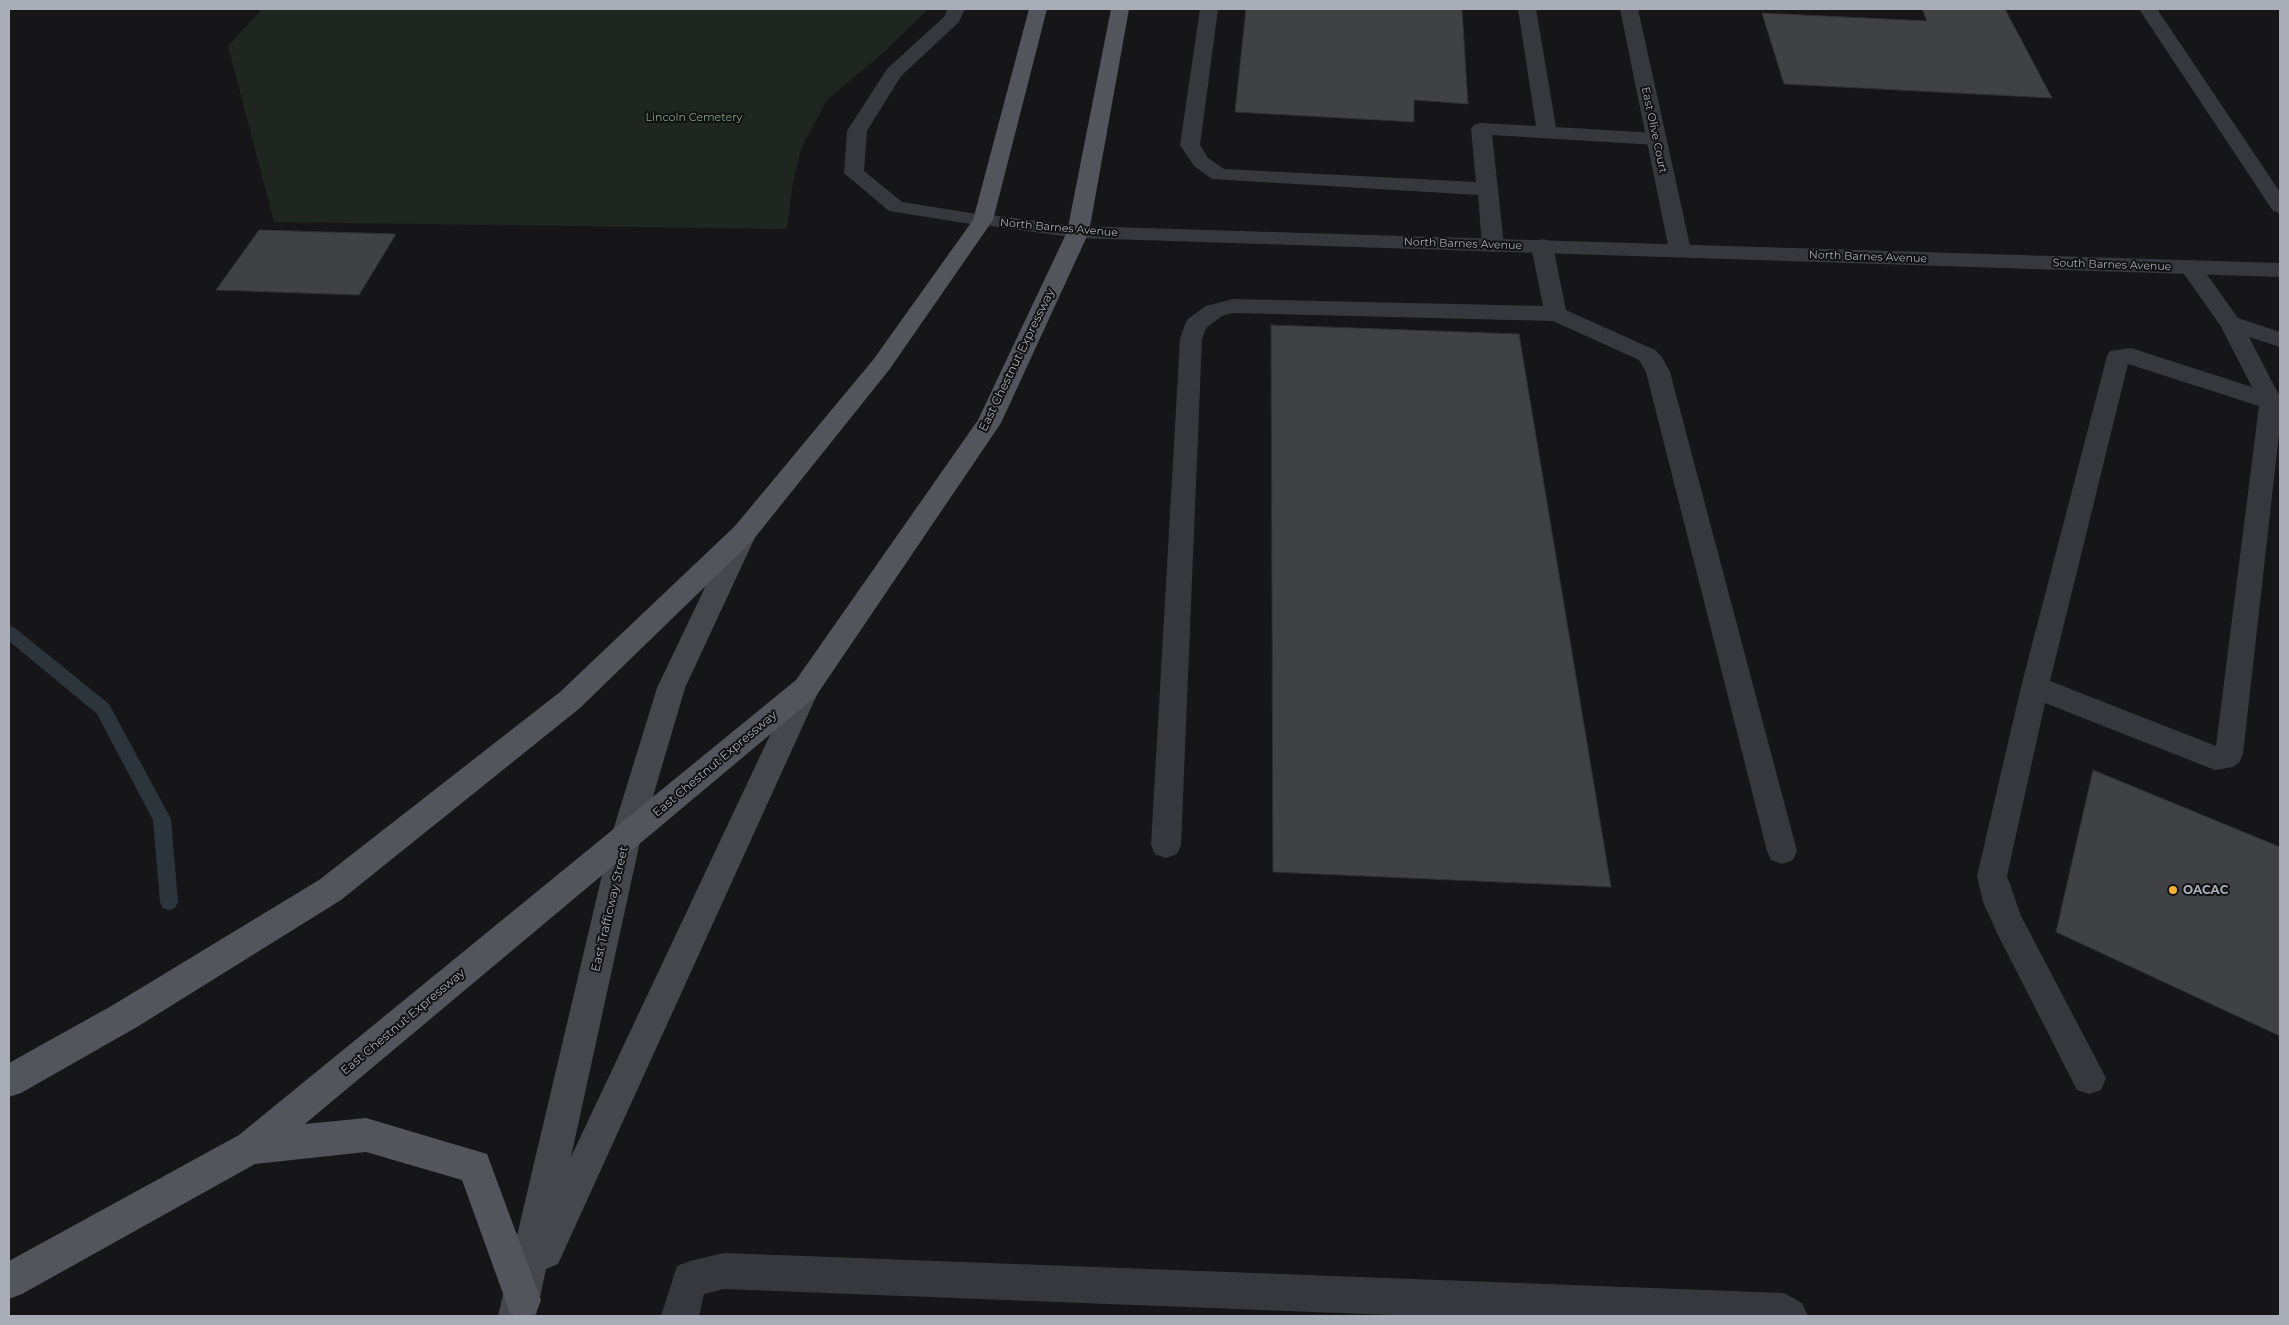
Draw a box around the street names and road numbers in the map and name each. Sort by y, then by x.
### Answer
street label: East Olive Court [1638,86,1670,174]
street label: North Barnes Avenue [1000,216,1118,240]
street label: North Barnes Avenue [1404,235,1522,253]
street label: North Barnes Avenue [1809,248,1927,266]
street label: South Barnes Avenue [2052,256,2172,274]
street label: East Chestnut Expressway [976,286,1058,434]
street label: East Chestnut Expressway [650,708,780,820]
street label: East Trafficway Street [589,845,631,973]
street label: East Chestnut Expressway [338,966,468,1078]

